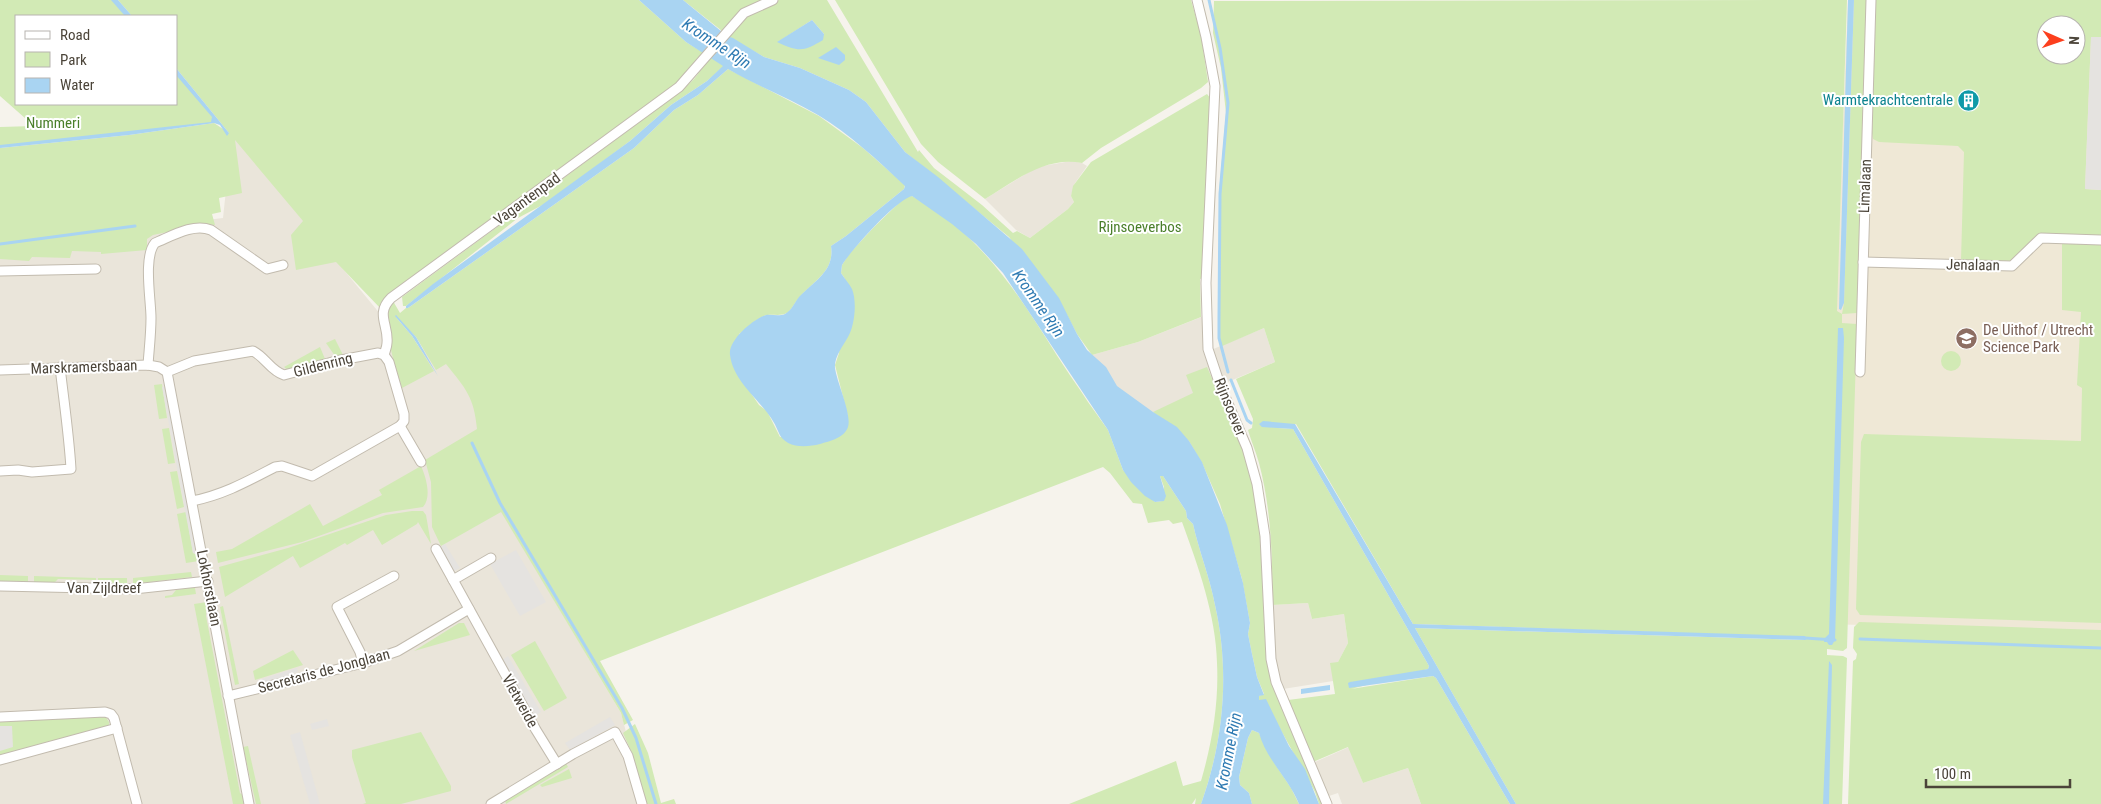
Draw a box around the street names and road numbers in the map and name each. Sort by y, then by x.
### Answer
street label: Limalaan [1855,159,1875,213]
street label: Vagantenpad [490,169,564,229]
street label: Jenalaan [1946,256,2000,274]
street label: Gildenring [292,349,354,381]
street label: Marskramersbaan [30,356,138,378]
street label: Rijnsoever [1210,375,1250,439]
street label: Lokhorstlaan [193,548,225,628]
street label: Van Zijldreef [67,579,142,597]
street label: Secretaris de Jonglaan [256,645,392,697]
street label: Vletweide [498,671,542,731]

